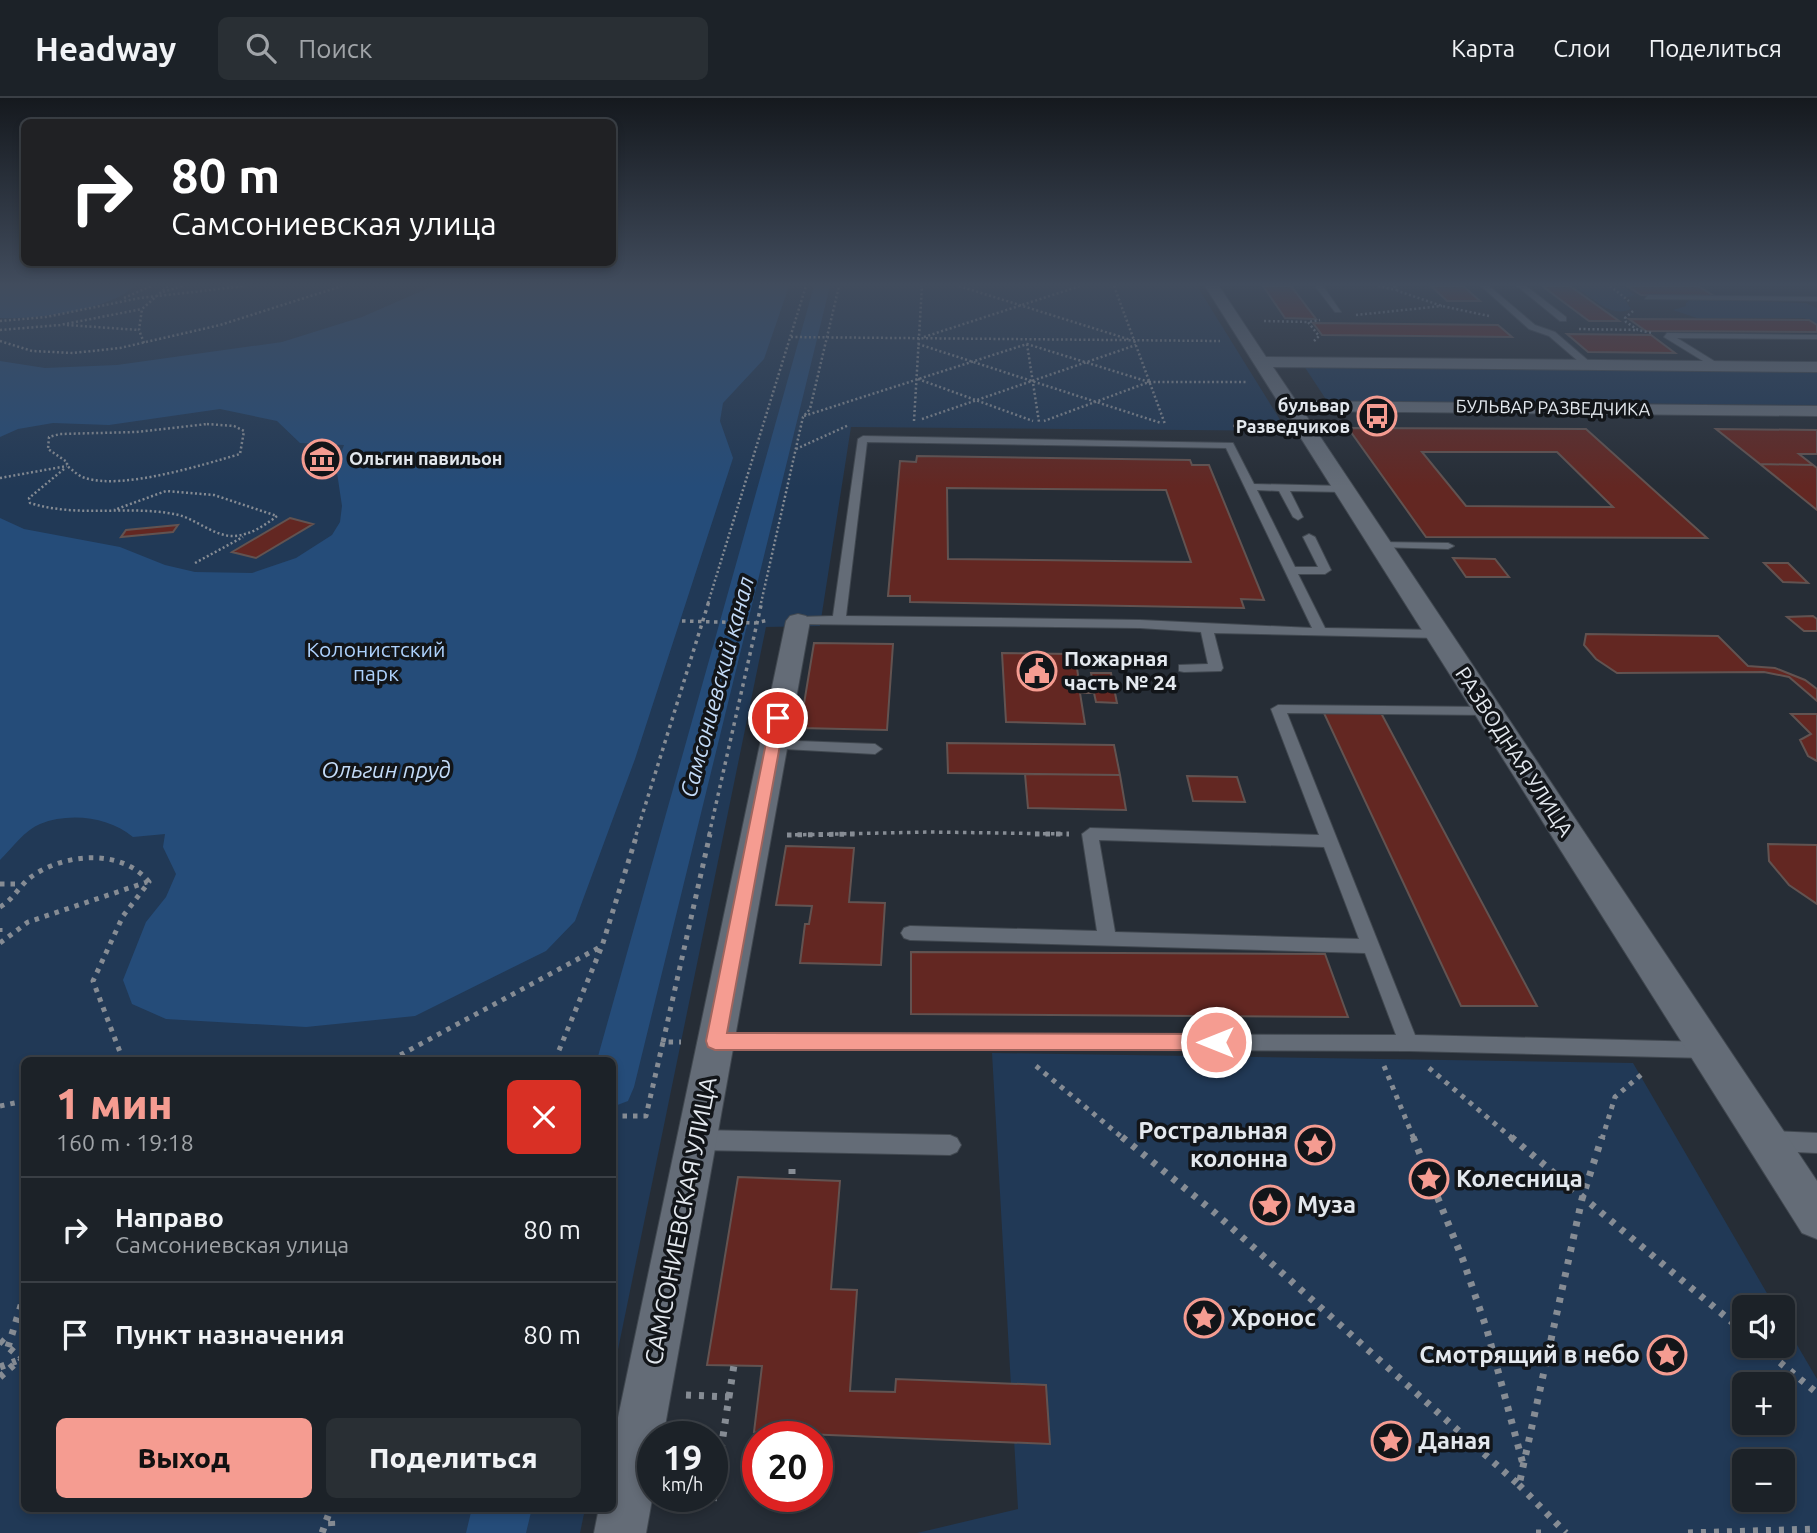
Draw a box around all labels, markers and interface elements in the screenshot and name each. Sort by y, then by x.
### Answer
search box [218,17,708,80]
icon: search [242,29,280,67]
text: Headway [35,30,176,67]
text: Поиск [298,34,372,63]
text: Карта [1451,35,1515,62]
text: Слои [1553,35,1611,62]
text: Поделиться [1649,35,1782,62]
icon: right [56,147,147,238]
text: 80 m [171,147,280,202]
text: Самсониевская улица [171,205,497,241]
place label: бульвар Разведчиков [1236,395,1350,436]
bus stop icon: бульвар Разведчиков [1356,395,1398,437]
street label: БУЛЬВАР РАЗВЕДЧИКА [1456,395,1651,419]
museum icon: Ольгин павильон [301,438,343,480]
place label: Ольгин павильон [349,448,503,468]
water label: Самсониевский канал [675,573,758,800]
park label: Колонистский парк [307,637,445,685]
place label: Пожарная часть № 24 [1064,646,1177,694]
public building icon: Пожарная часть № 24 [1016,650,1058,692]
street label: РАЗВОДНАЯ УЛИЦА [1451,662,1579,841]
pin [748,688,808,748]
icon: arrive [759,699,797,737]
water label: Ольгин пруд [321,757,451,782]
position arrow [1179,1005,1253,1079]
street label: САМСОНИЕВСКАЯ УЛИЦА [639,1074,722,1367]
text: 1 мин [56,1080,173,1127]
button: close [507,1080,581,1154]
place label: Ростральная колонна [1138,1117,1288,1172]
place icon: Ростральная колонна [1294,1124,1336,1166]
text: 160 m · 19:18 [56,1130,194,1155]
place icon: Колесница [1408,1158,1450,1200]
place label: Колесница [1456,1165,1583,1192]
place icon: Муза [1249,1184,1291,1226]
place label: Муза [1297,1191,1356,1218]
text: Направо [115,1203,224,1232]
icon: right [56,1211,94,1249]
text: 80 m [523,1215,581,1244]
text: Самсониевская улица [115,1232,349,1257]
map controls [1732,1295,1795,1512]
button: sound [1732,1295,1795,1358]
place icon: Хронос [1183,1297,1225,1339]
place label: Хронос [1231,1304,1316,1331]
icon: arrive [56,1316,94,1354]
text: Пункт назначения [115,1320,345,1349]
text: 80 m [523,1320,581,1349]
place icon: Смотрящий в небо [1646,1334,1688,1376]
place label: Смотрящий в небо [1419,1341,1640,1368]
button: + [1732,1372,1795,1435]
button: Выход [56,1418,312,1498]
button: Поделиться [326,1418,581,1498]
place icon: Даная [1370,1420,1412,1462]
speed limit sign: 20 [742,1421,833,1512]
place label: Даная [1418,1427,1491,1454]
text: 19 [663,1437,702,1477]
button: − [1732,1449,1795,1512]
text: km/h [662,1474,703,1494]

